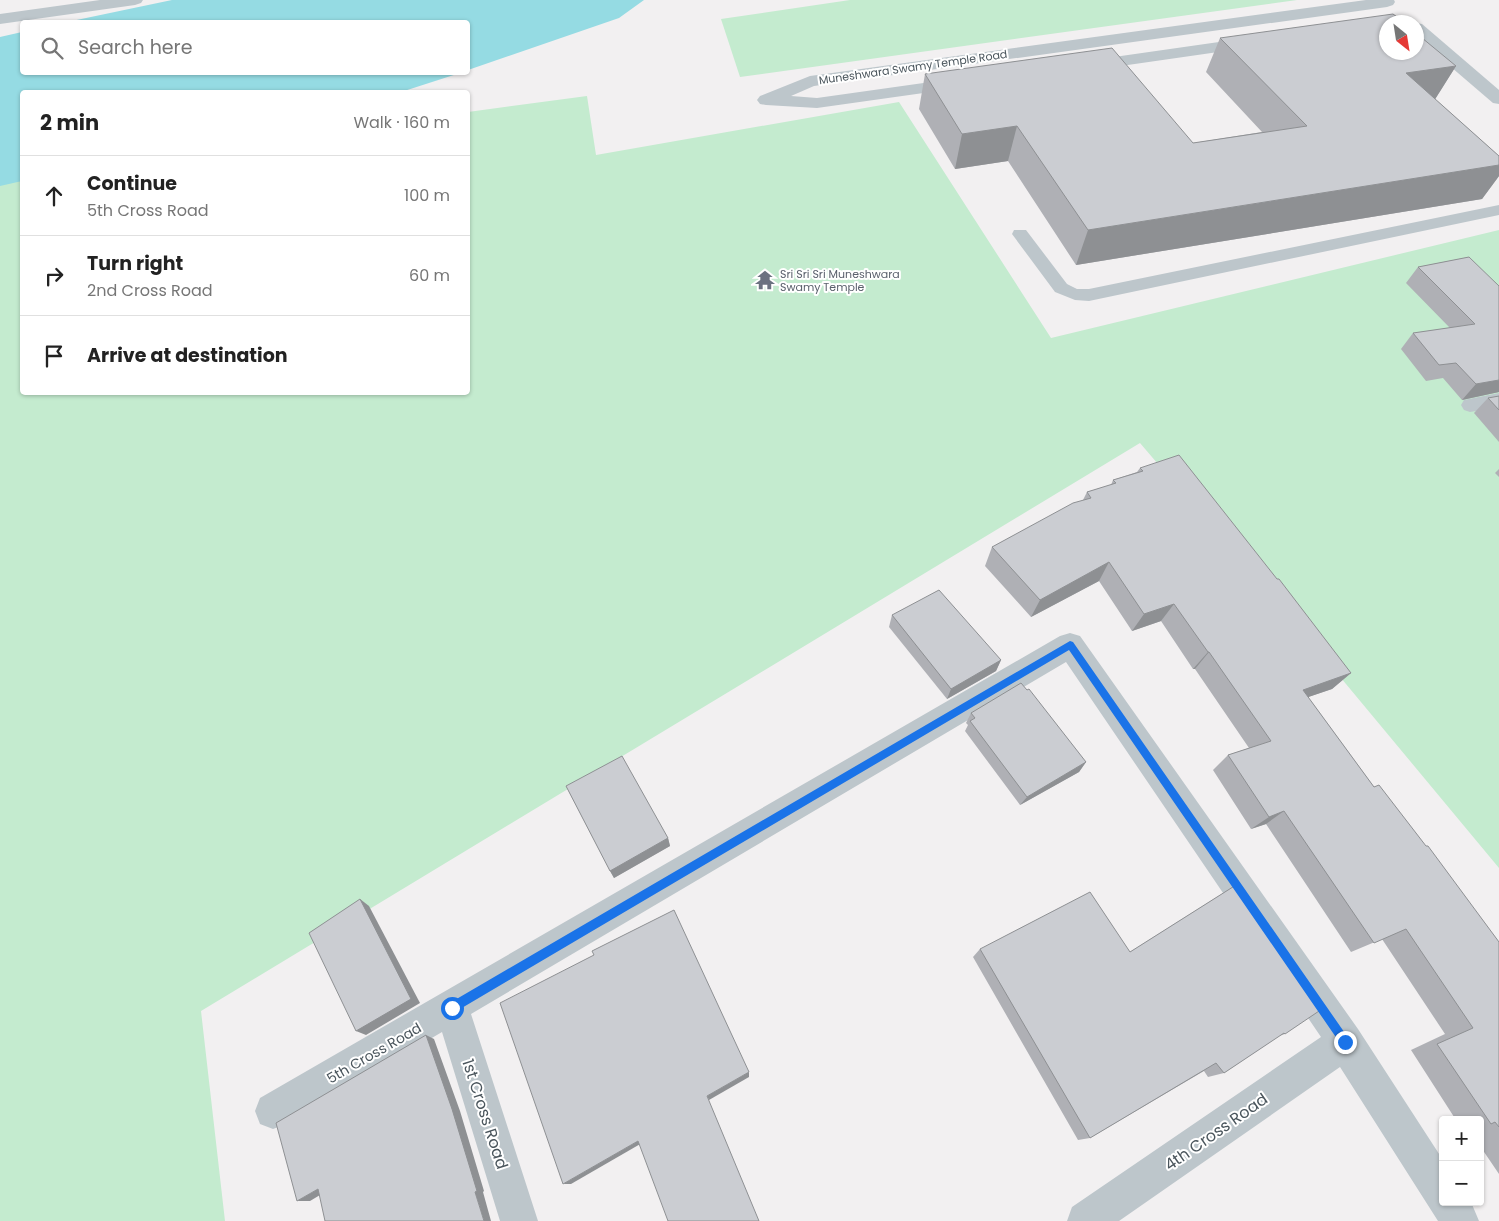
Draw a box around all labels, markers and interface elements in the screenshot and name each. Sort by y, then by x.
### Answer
north arrow [1379,15,1424,60]
search box [20,20,470,75]
icon: search [38,34,66,62]
text: Search here [78,34,192,61]
street label: Muneshwara Swamy Temple Road [818,46,1008,88]
text: 2 min [40,108,99,137]
text: Walk · 160 m [353,111,450,134]
text: Continue [87,170,177,197]
icon: ahead [40,182,68,210]
text: 100 m [404,184,450,207]
text: 5th Cross Road [87,199,209,222]
text: Turn right [87,250,183,277]
icon: right [40,262,68,290]
text: 60 m [409,264,450,287]
place label: Sri Sri Sri Muneshwara Swamy Temple [780,266,900,295]
temple icon: Sri Sri Sri Muneshwara Swamy Temple [754,269,776,291]
text: 2nd Cross Road [87,279,213,302]
icon: arrive [40,342,68,370]
text: Arrive at destination [87,342,288,369]
route start [441,997,464,1020]
street label: 5th Cross Road [323,1018,425,1088]
route end [1334,1031,1357,1054]
street label: 1st Cross Road [456,1056,514,1172]
street label: 4th Cross Road [1160,1088,1272,1176]
map controls [1439,1116,1484,1206]
button: + [1439,1116,1484,1161]
button: − [1439,1161,1484,1206]

